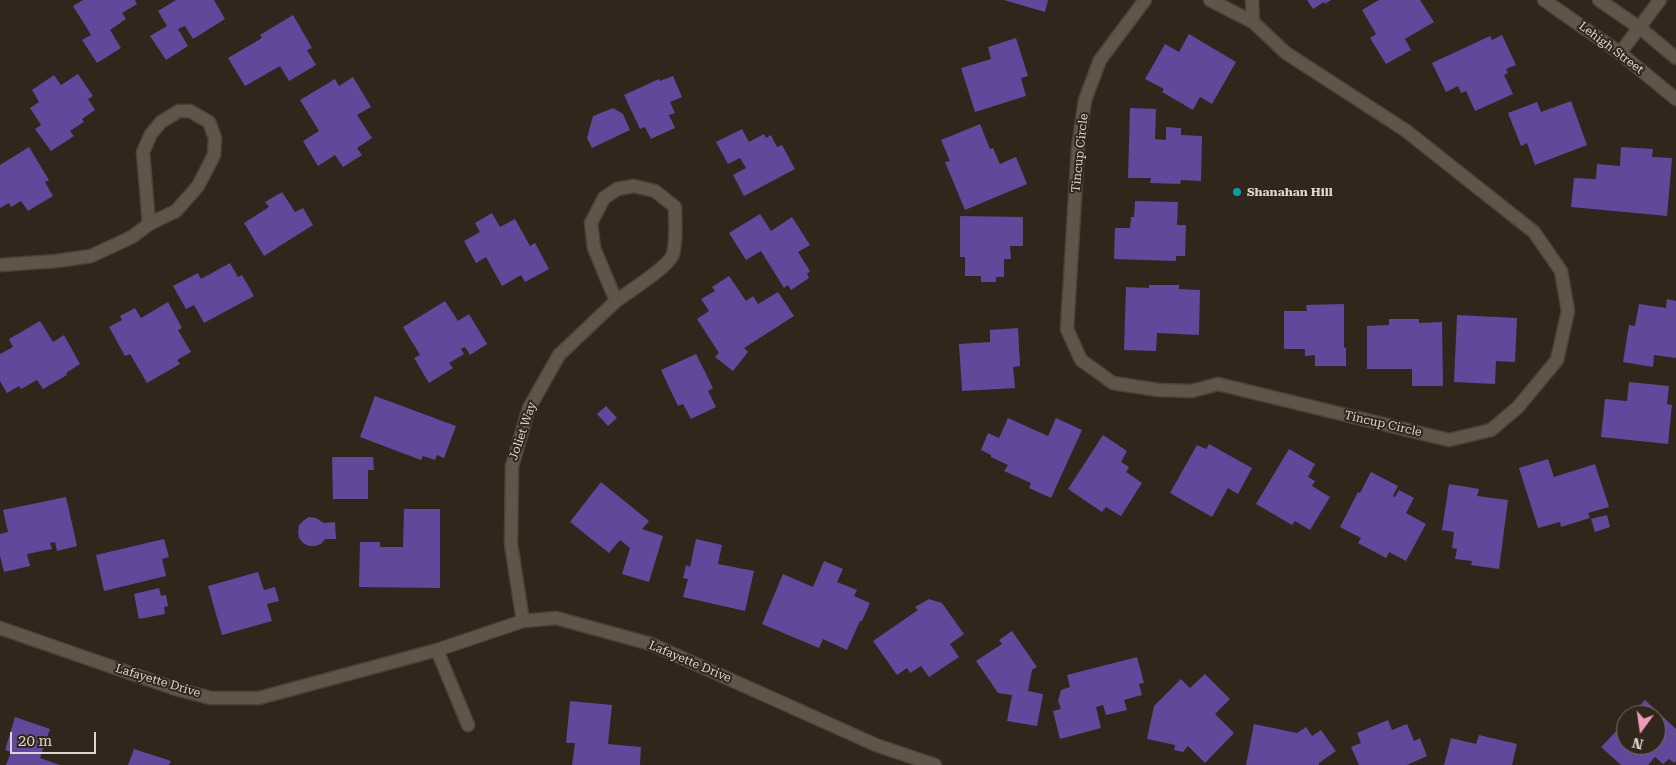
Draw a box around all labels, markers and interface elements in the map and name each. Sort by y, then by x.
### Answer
street label: Lehigh Street [1576,19,1646,77]
street label: Tincup Circle [1069,113,1091,193]
place label: Shanahan Hill [1247,185,1333,199]
marker: Shanahan Hill [1231,186,1243,198]
street label: Joliet Way [506,400,540,462]
street label: Tincup Circle [1343,408,1423,440]
street label: Lafayette Drive [647,638,733,686]
street label: Lafayette Drive [114,661,202,701]
north arrow [1616,705,1666,755]
scale bar [12,722,99,754]
text: 20 m [18,732,52,750]
text: N [1630,735,1645,753]

